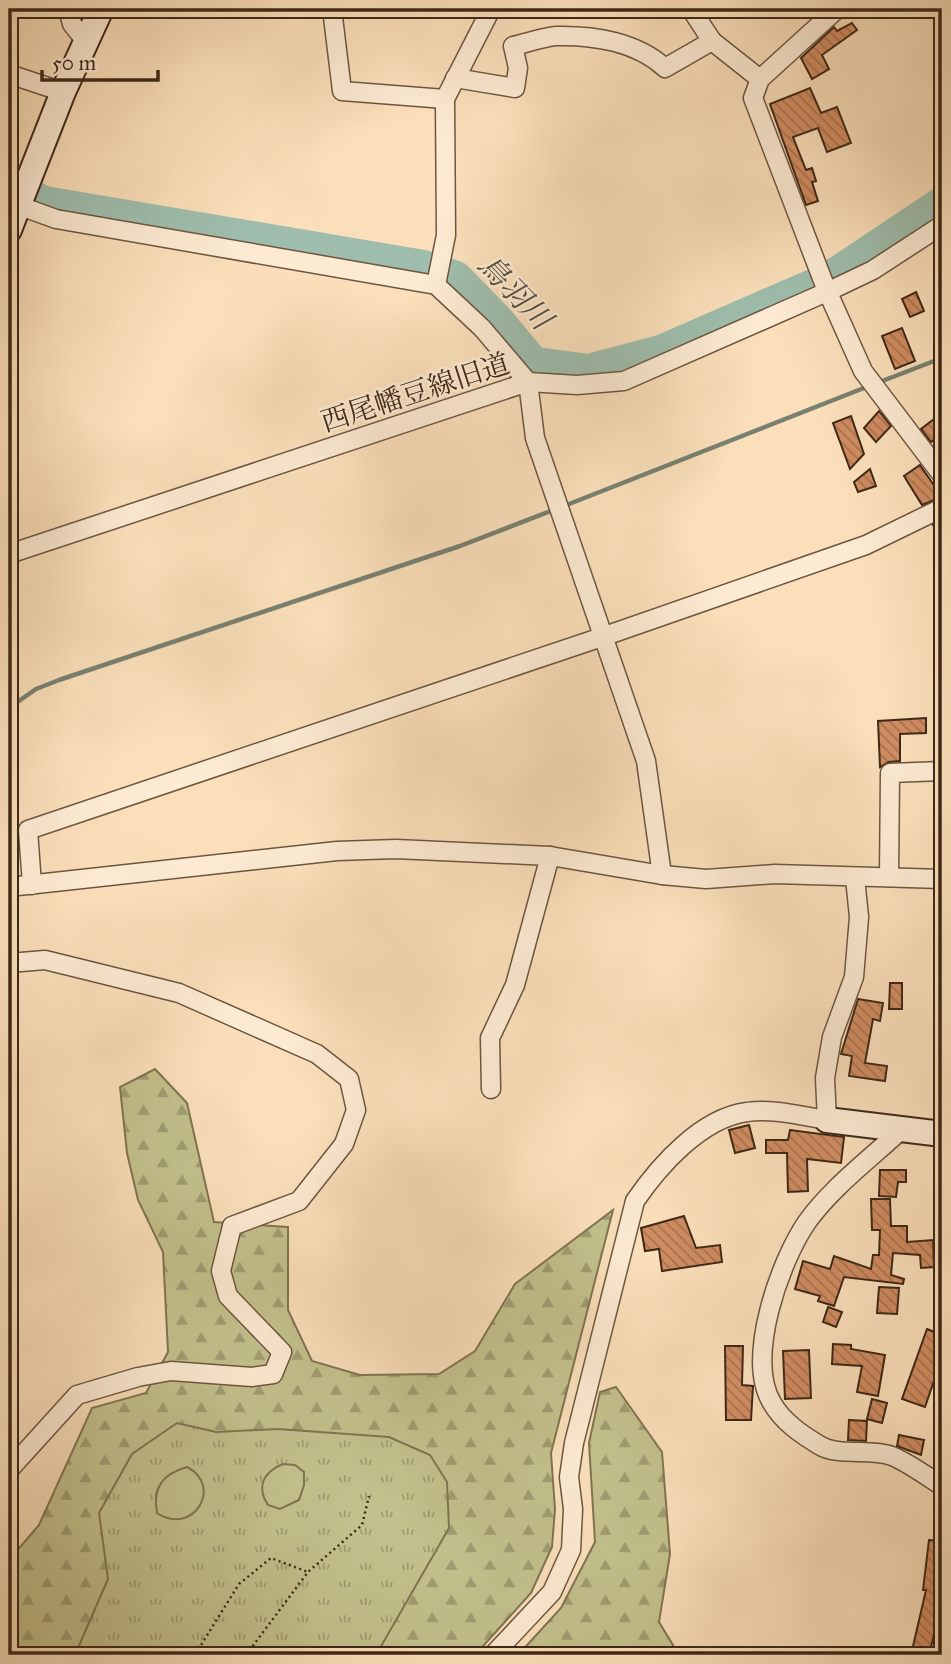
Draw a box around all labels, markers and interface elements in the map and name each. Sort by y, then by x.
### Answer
scale bar [42,38,158,82]
text: 50 m [52,50,97,76]
water label: 鳥羽川 [471,247,561,339]
street label: 西尾幡豆線旧道 [317,346,514,439]

